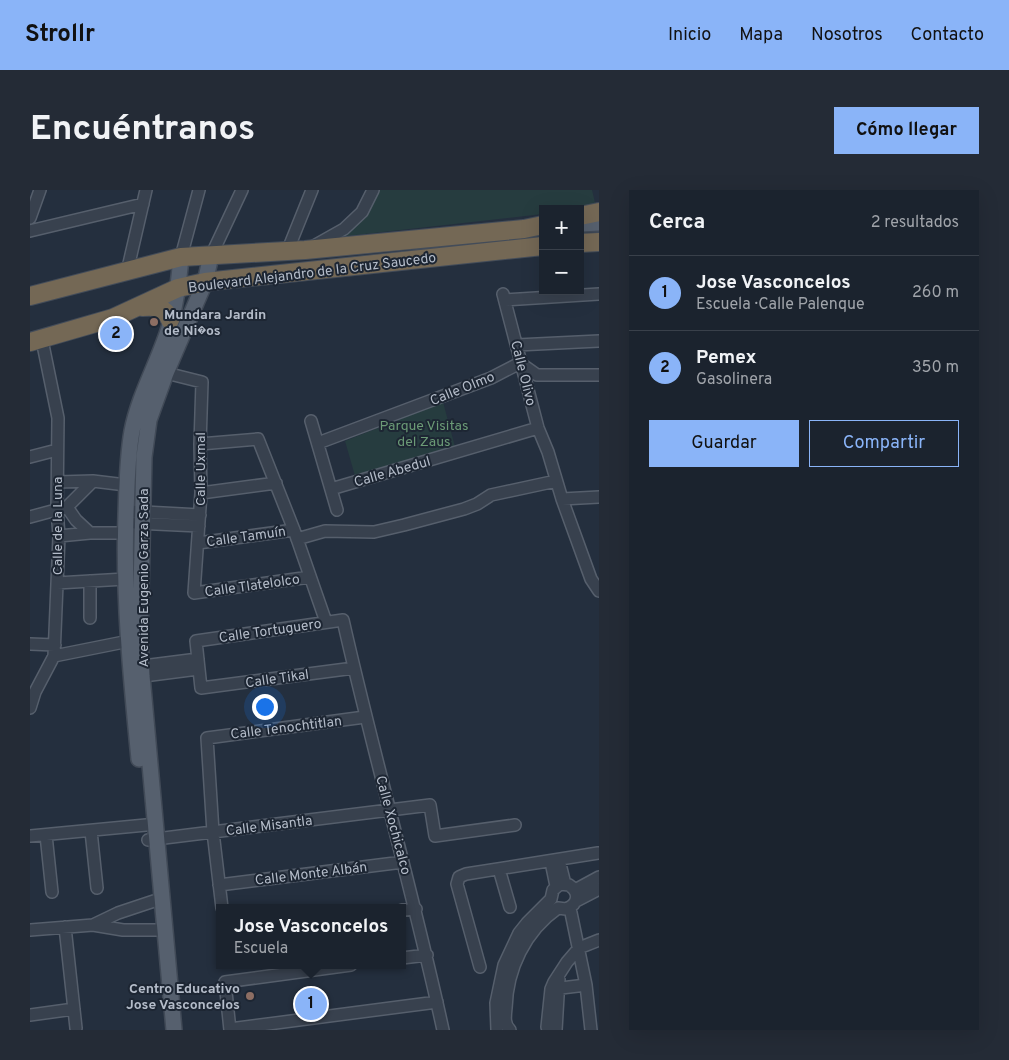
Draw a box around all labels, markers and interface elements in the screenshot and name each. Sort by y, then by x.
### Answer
text: Strollr [25,20,95,50]
text: Inicio [668,24,711,47]
text: Mapa [739,24,783,47]
text: Nosotros [811,24,883,47]
text: Contacto [911,24,984,47]
button: Cómo llegar [834,107,979,154]
text: Encuéntranos [30,108,255,152]
map controls [539,205,584,295]
button: + [539,205,584,250]
text: Cerca [649,209,705,236]
text: 2 resultados [871,213,959,233]
street label: Boulevard Alejandro de la Cruz Saucedo [187,250,437,297]
button: − [539,250,584,295]
text: Jose Vasconcelos [696,271,851,295]
text: 1 [662,283,668,303]
text: 260 m [912,283,959,303]
text: Escuela · Calle Palenque [696,295,865,315]
place label: Mundara Jardin de Ni�os [164,307,266,340]
pin: 2 [100,315,132,353]
marker: Mundara Jardin de Ni�os [148,316,160,328]
street label: Calle Olivo [506,339,539,408]
text: Pemex [696,346,756,370]
text: 2 [660,358,670,378]
text: 350 m [912,358,959,378]
street label: Calle Olmo [428,369,498,410]
text: Gasolinera [696,370,772,390]
park label: Parque Visitas del Zaus [379,418,469,451]
button: Guardar [649,420,799,467]
button: Compartir [809,420,959,467]
street label: Calle Uxmal [193,432,210,506]
street label: Calle Abedul [352,453,433,491]
street label: Calle de la Luna [50,477,67,575]
street label: Avenida Eugenio Garza Sada [136,488,153,668]
street label: Calle Tamuín [205,524,287,551]
street label: Calle Tlatelolco [204,571,301,602]
street label: Calle Tortuguero [218,616,323,647]
street label: Calle Tikal [244,667,310,692]
your location [252,694,278,720]
street label: Calle Tenochtitlan [230,713,343,744]
street label: Calle Xochicalco [371,774,414,877]
street label: Calle Misantla [225,813,313,840]
street label: Calle Monte Albán [254,859,368,890]
popup [216,904,406,969]
text: Jose Vasconcelos [234,915,388,939]
text: Escuela [234,939,288,959]
place label: Centro Educativo Jose Vasconcelos [126,981,240,1014]
pin: 1 [295,985,327,1023]
marker: Centro Educativo Jose Vasconcelos [244,990,256,1002]

